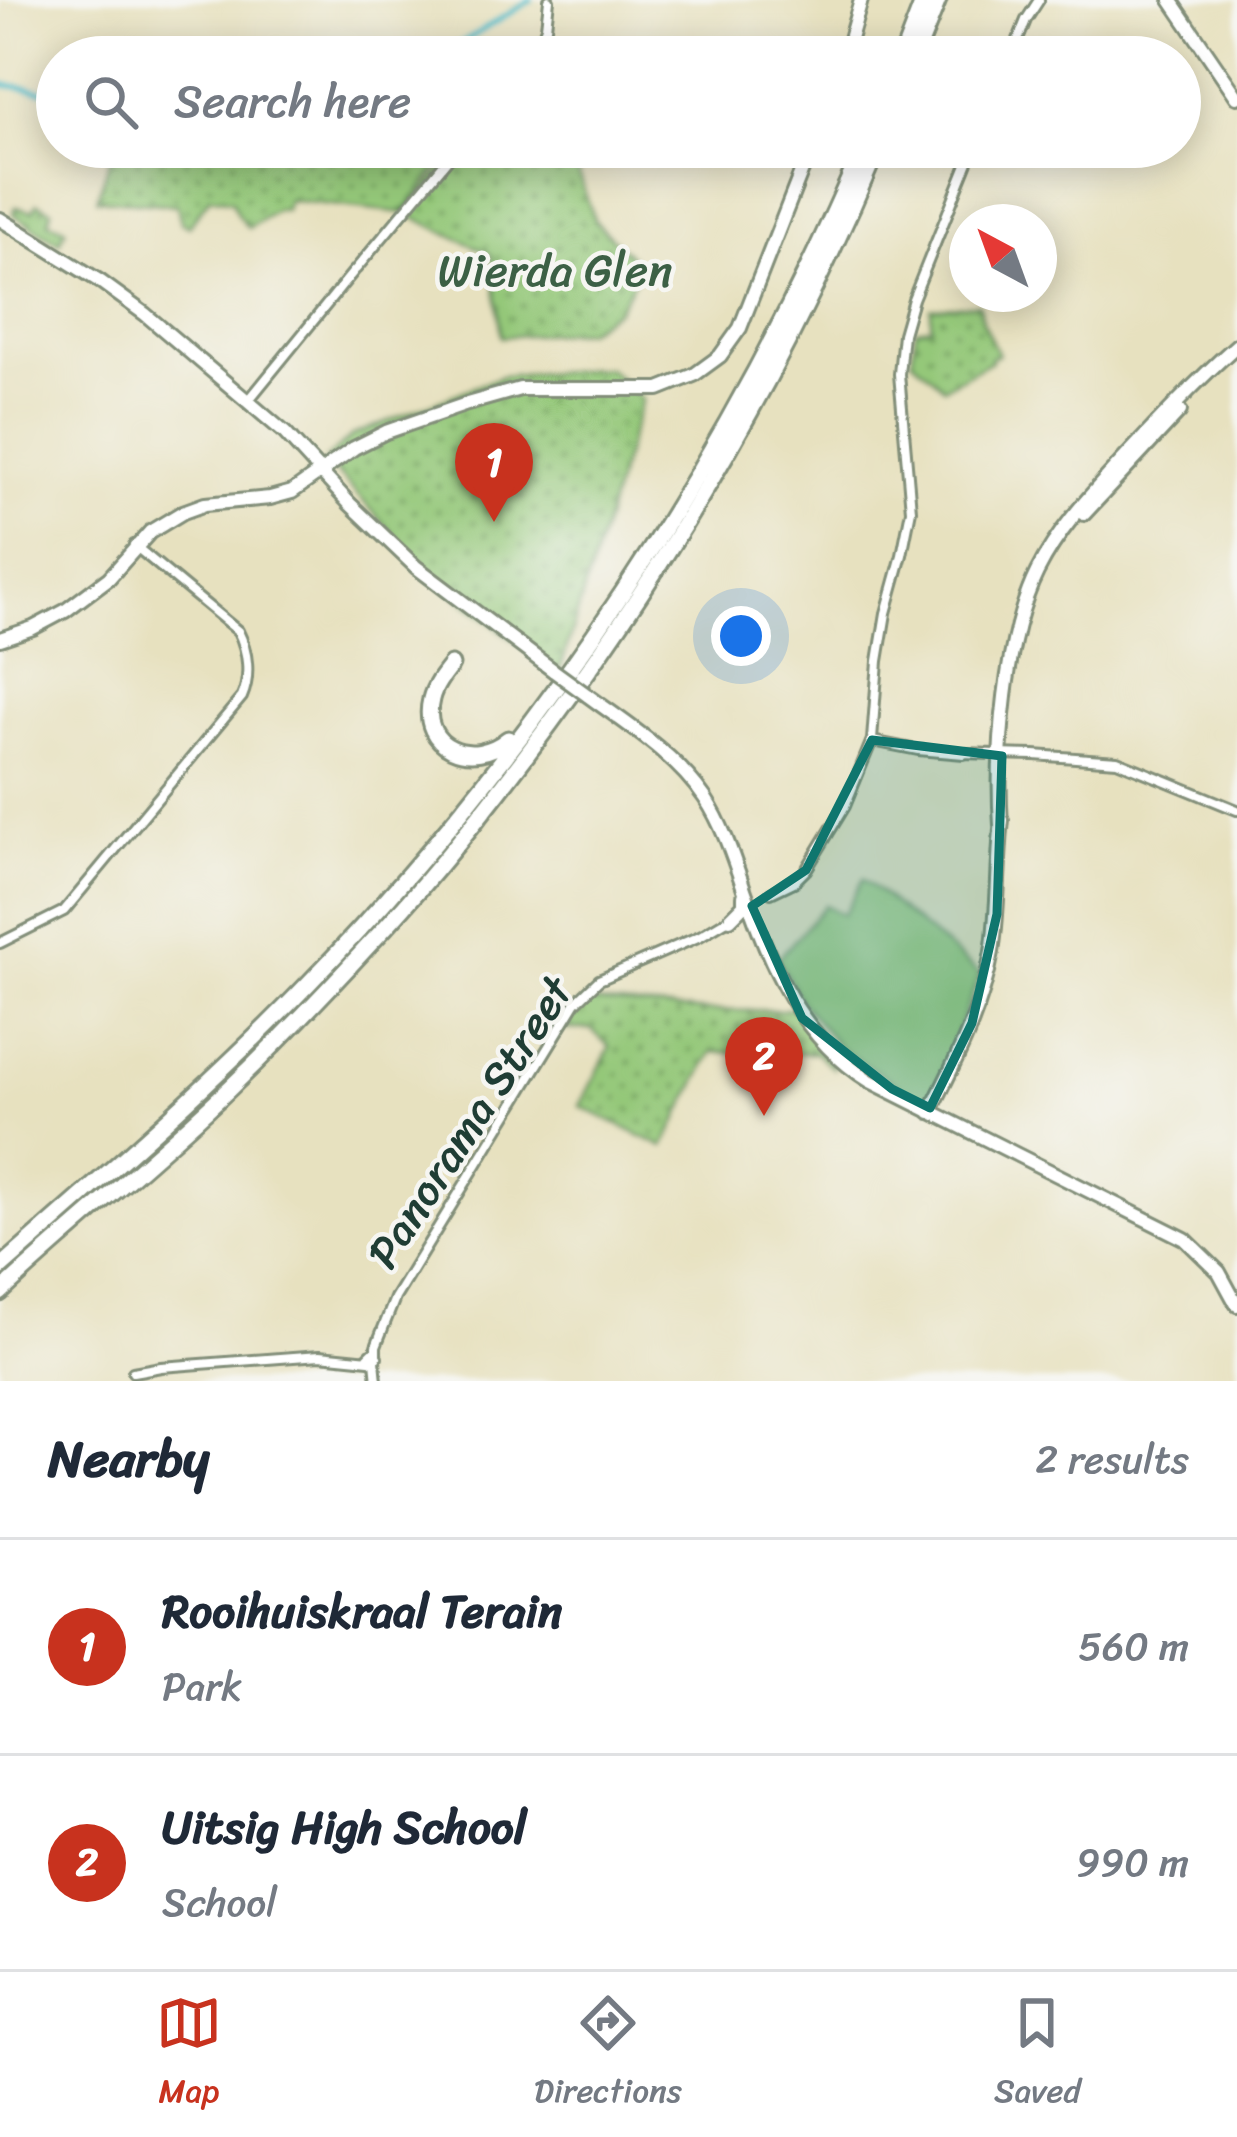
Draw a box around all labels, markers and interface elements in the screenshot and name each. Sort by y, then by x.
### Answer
search box [36,36,1201,168]
text: Search here [174,62,411,142]
icon: search [78,69,144,135]
north arrow [949,204,1057,312]
park label: Wierda Glen [438,231,672,311]
pin: 1 [455,423,533,522]
your location [711,606,771,666]
street label: Panorama Street [345,958,596,1285]
pin: 2 [725,1017,803,1116]
text: Nearby [48,1414,209,1504]
text: 2 results [1035,1425,1189,1494]
text: Rooihuiskraal Terain [162,1572,562,1652]
text: 1 [79,1612,95,1681]
text: 560 m [1078,1612,1189,1681]
text: Park [162,1652,242,1721]
text: Uitsig High School [162,1788,527,1868]
text: 2 [76,1828,98,1897]
text: 990 m [1076,1828,1189,1897]
text: School [162,1868,277,1937]
tab: Map [156,1990,222,2120]
tab: Directions [534,1990,682,2120]
tab: Saved [994,1990,1081,2120]

